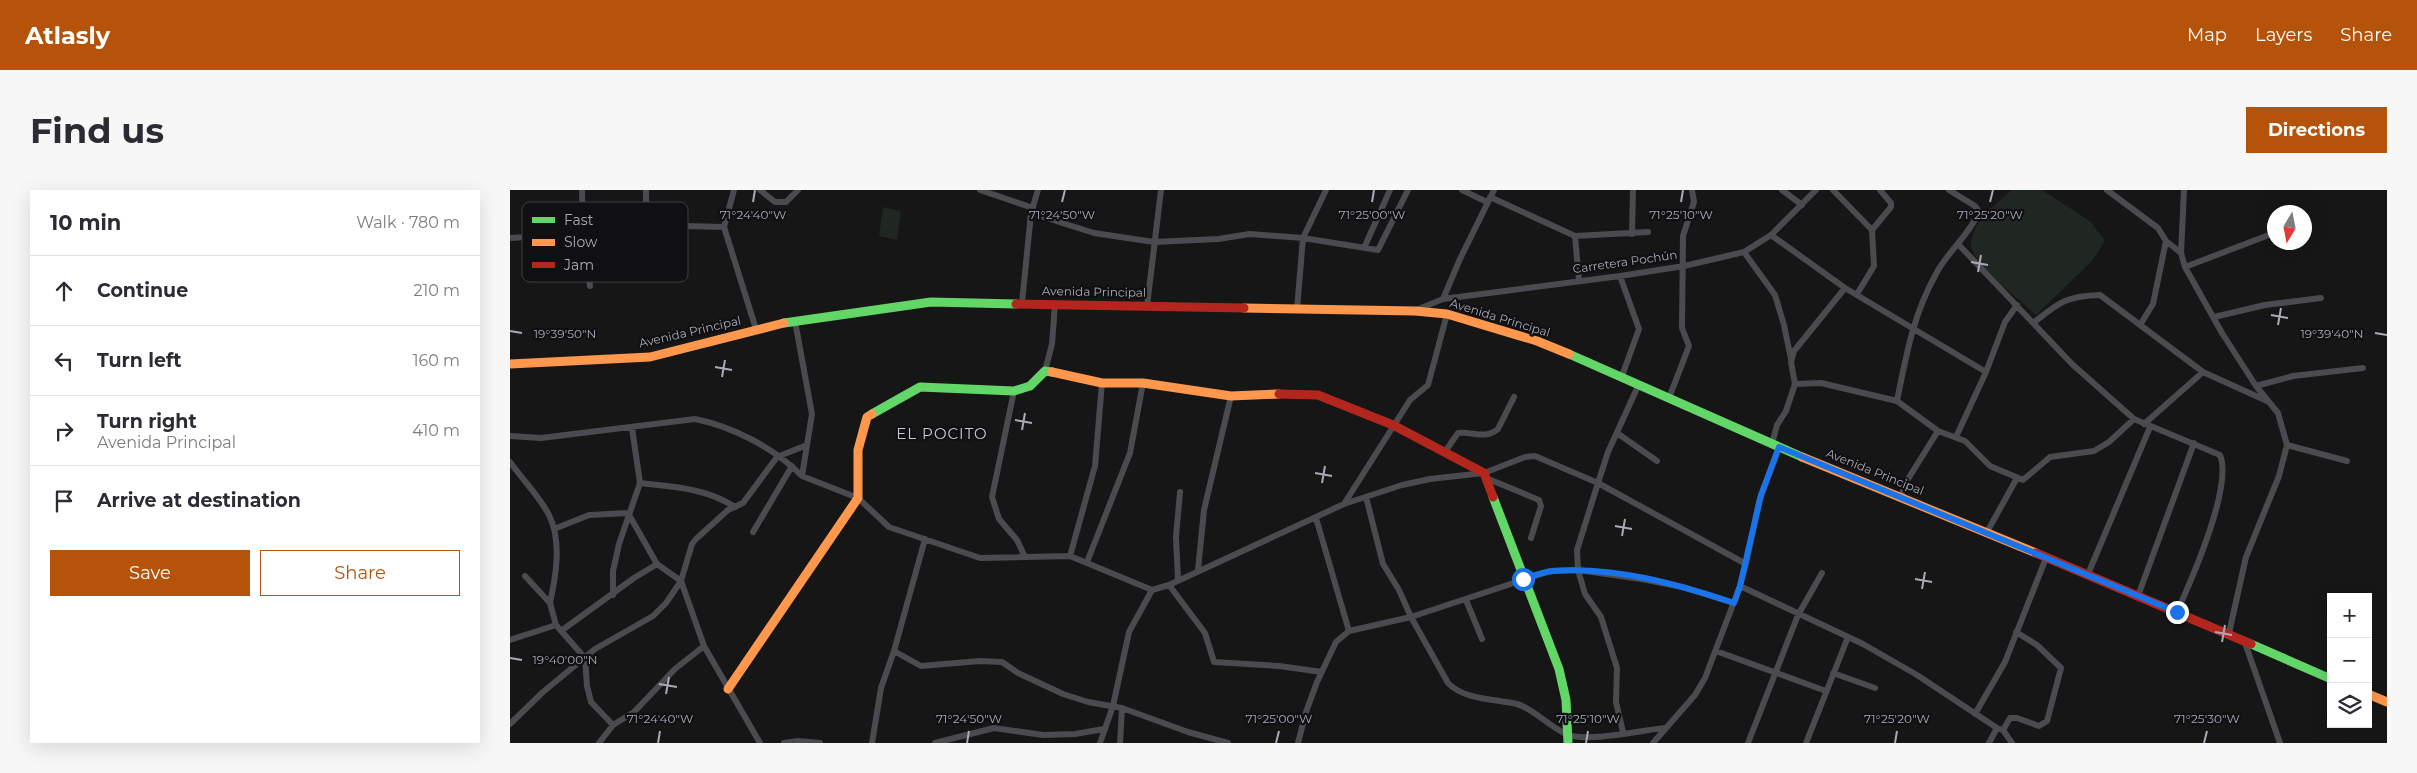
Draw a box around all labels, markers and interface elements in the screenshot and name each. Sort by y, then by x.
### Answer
text: Atlasly [25,21,110,50]
text: Map [2187,24,2227,46]
text: Layers [2255,24,2312,46]
text: Share [2340,24,2392,46]
button: Directions [2246,107,2387,153]
text: Find us [30,109,164,152]
legend [522,202,688,282]
north arrow [2267,205,2312,250]
text: 71°24'40"W [720,207,786,222]
text: 71°24'50"W [1029,207,1095,222]
text: 71°25'00"W [1339,207,1405,222]
text: 71°25'10"W [1649,207,1713,222]
text: 71°25'20"W [1957,207,2023,222]
text: 10 min [50,210,121,235]
text: Fast [564,211,594,229]
text: Walk · 780 m [356,213,460,232]
text: Slow [564,233,598,251]
street label: Carretera Pochún [1572,247,1678,276]
text: Jam [563,256,594,274]
icon: ahead [50,277,78,305]
text: Continue [97,279,188,302]
text: 210 m [413,281,460,300]
street label: Avenida Principal [1042,283,1146,300]
street label: Avenida Principal [1448,295,1552,340]
street label: Avenida Principal [637,312,742,351]
text: 19°39'50"N [534,326,596,341]
text: 19°39'40"N [2300,326,2364,341]
icon: left [50,347,78,375]
text: Turn left [97,349,182,372]
text: 160 m [413,351,460,370]
text: Turn right [97,410,197,433]
icon: right [50,417,78,445]
text: 410 m [412,421,460,440]
district label: EL POCITO [896,424,988,443]
text: Avenida Principal [97,433,236,452]
street label: Avenida Principal [1824,445,1926,498]
icon: arrive [50,487,78,515]
text: Arrive at destination [97,489,301,512]
button: Save [50,550,250,596]
button: Share [260,550,460,596]
route start [1512,568,1535,591]
map controls [2327,593,2372,728]
button: + [2327,593,2372,638]
route end [2166,601,2189,624]
button: − [2327,638,2372,683]
text: 19°40'00"N [533,652,597,667]
button: layers [2327,683,2372,728]
text: 71°24'40"W [627,711,693,726]
text: 71°24'50"W [936,711,1002,726]
text: 71°25'00"W [1246,711,1312,726]
text: 71°25'10"W [1556,711,1620,726]
text: 71°25'20"W [1864,711,1930,726]
text: 71°25'30"W [2174,711,2240,726]

